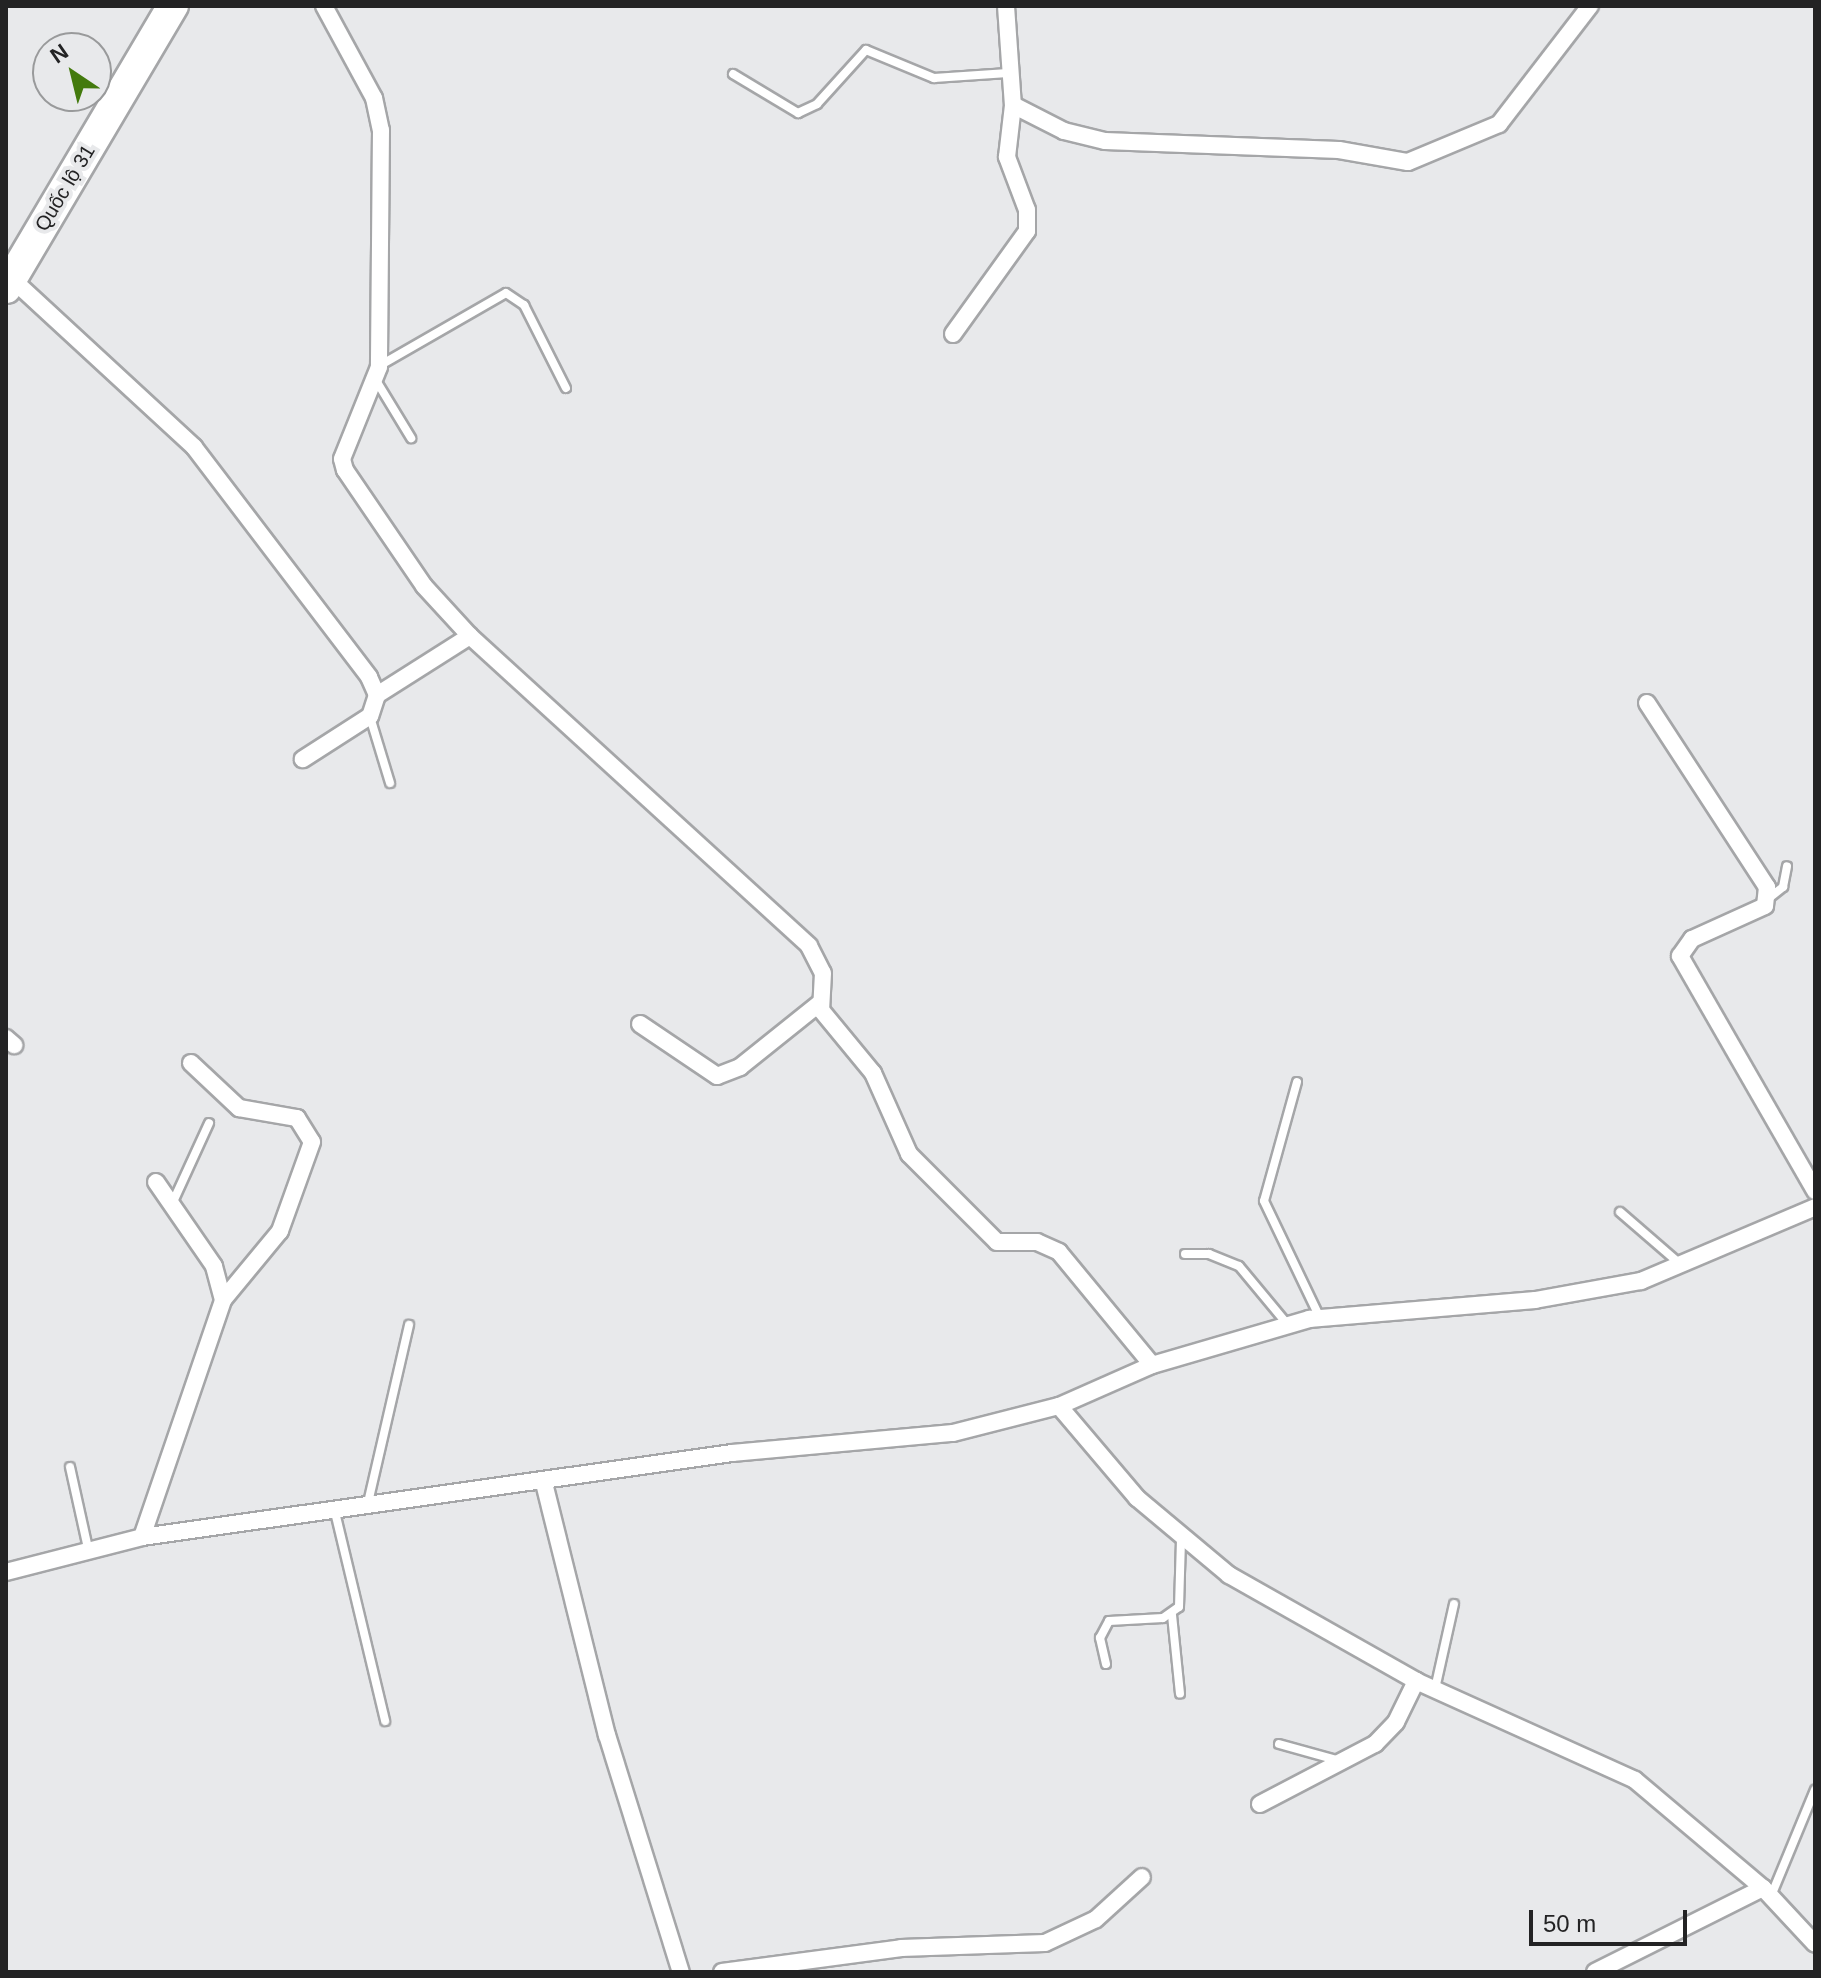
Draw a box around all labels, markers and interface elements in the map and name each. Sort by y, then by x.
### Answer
north arrow [32,32,112,112]
text: N [45,39,73,68]
street label: Quốc lộ 31 [30,140,100,236]
scale bar [1533,1894,1691,1944]
text: 50 m [1543,1910,1596,1937]

